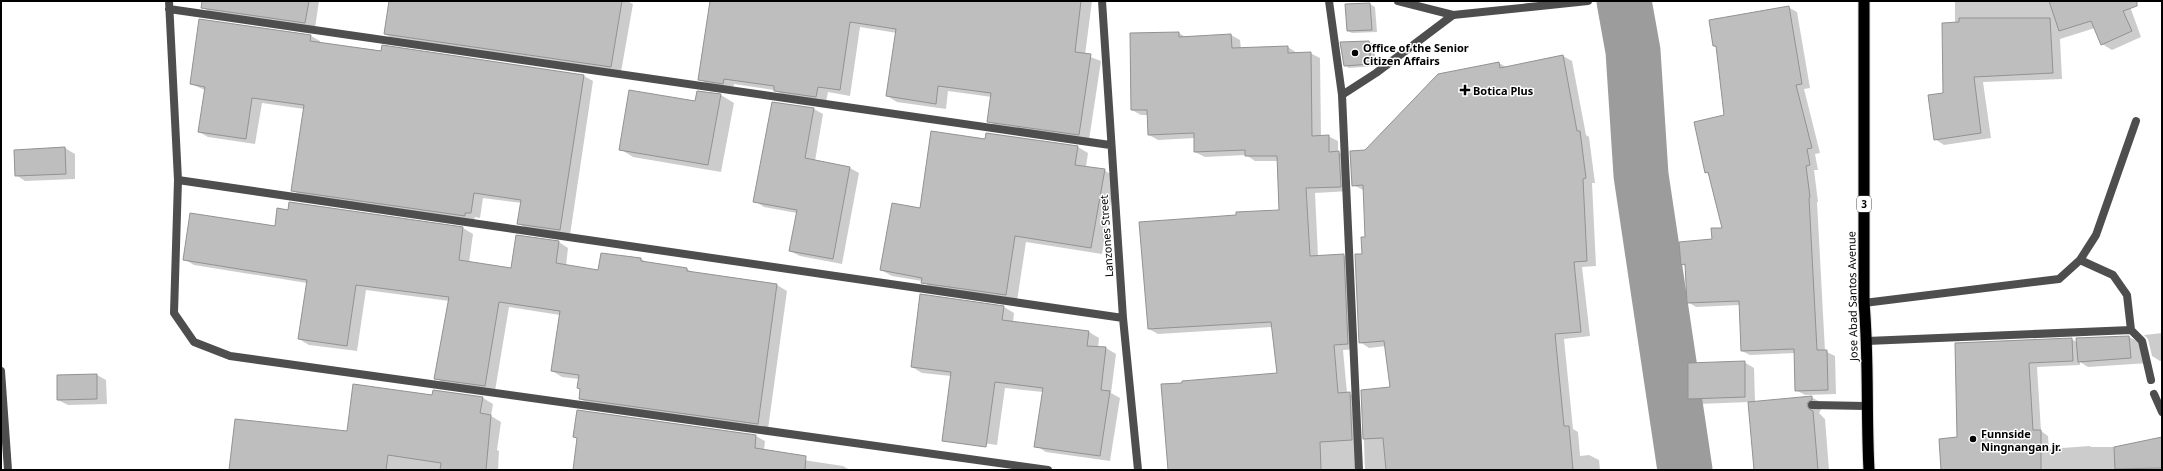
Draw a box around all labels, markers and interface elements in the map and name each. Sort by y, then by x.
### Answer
place label: Office of the Senior Citizen Affairs [1363,40,1469,68]
marker: Office of the Senior Citizen Affairs [1350,48,1360,58]
place label: Botica Plus [1473,83,1534,98]
marker: Botica Plus [1460,85,1470,95]
street label: Lanzones Street [1096,194,1116,278]
road number: 3 [1857,196,1871,212]
street label: Jose Abad Santos Avenue [1843,231,1861,362]
place label: Funnside Ningnangan jr. [1981,426,2061,454]
marker: Funnside Ningnangan jr. [1968,434,1978,444]

